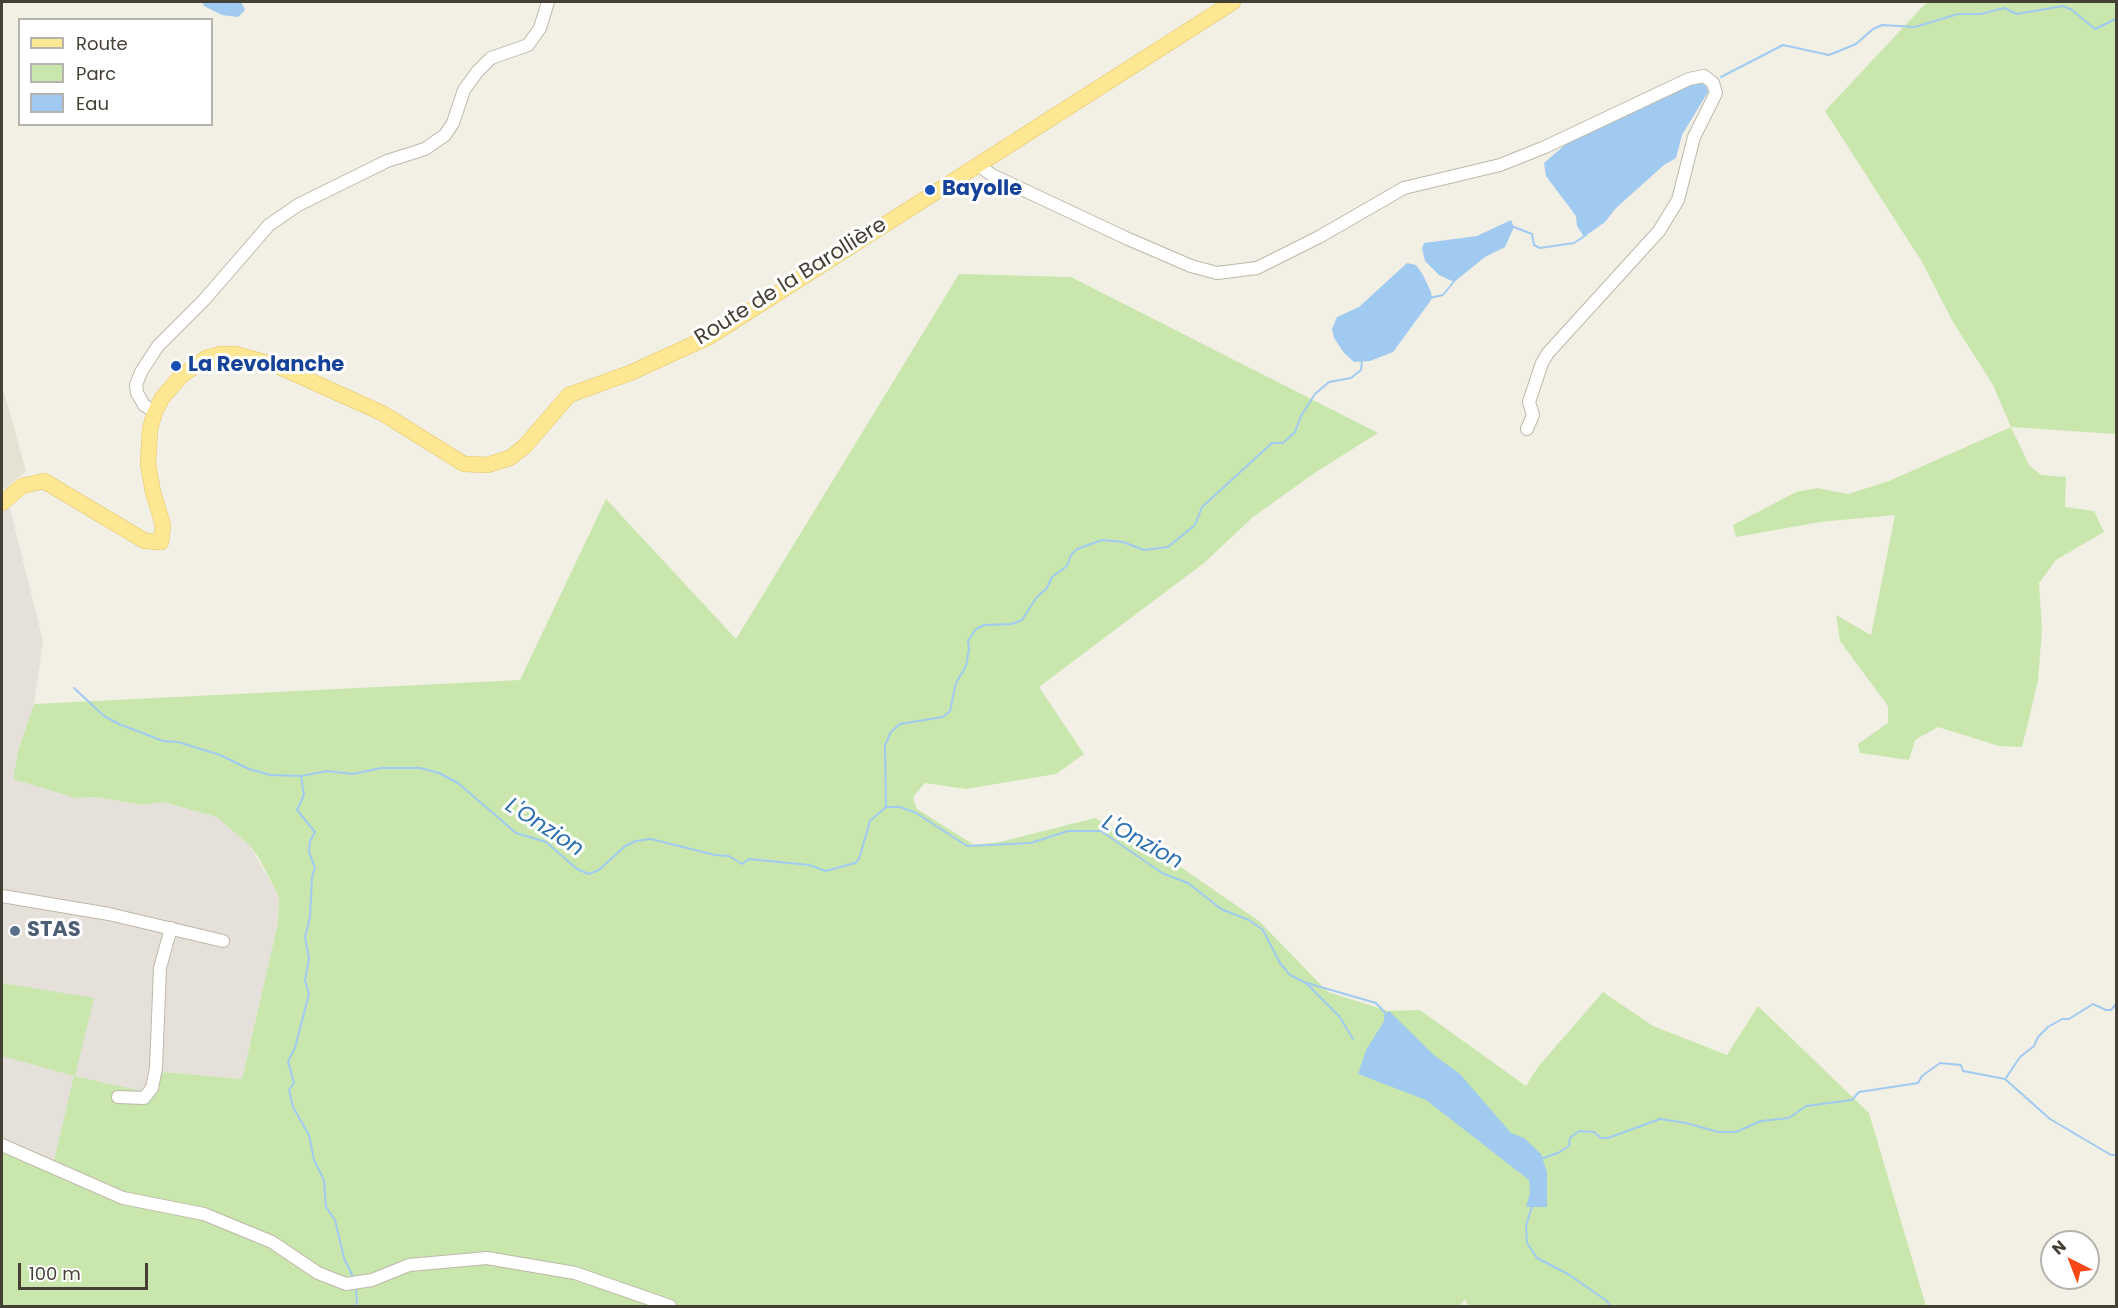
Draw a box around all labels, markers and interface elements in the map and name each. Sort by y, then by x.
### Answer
legend [18,18,213,126]
text: Route [76,31,128,56]
text: Parc [76,61,116,86]
text: Eau [76,91,109,116]
place label: Bayolle [942,177,1022,203]
marker: Bayolle [923,183,937,197]
street label: Route de la Barollière [690,213,892,351]
place label: La Revolanche [188,353,344,379]
marker: La Revolanche [169,359,183,373]
water label: L'Onzion [500,793,588,863]
water label: L'Onzion [1097,810,1187,876]
place label: STAS [27,918,81,944]
marker: STAS [8,924,22,938]
north arrow [2040,1230,2100,1290]
text: N [2047,1235,2071,1260]
scale bar [21,1251,152,1289]
text: 100 m [29,1261,81,1286]

